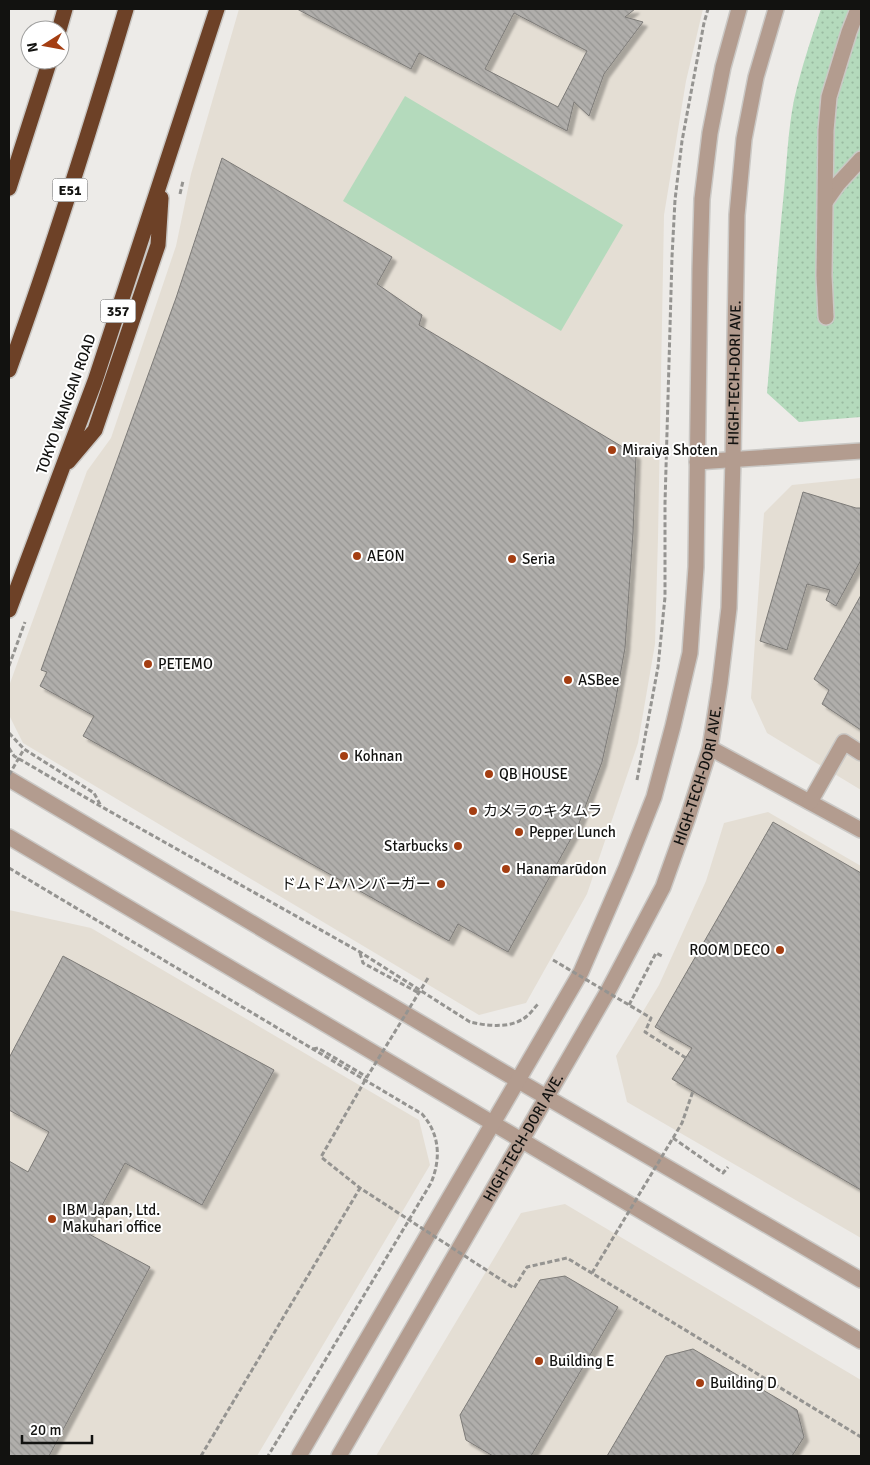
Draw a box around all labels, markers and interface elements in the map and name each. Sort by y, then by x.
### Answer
north arrow [20,20,70,70]
text: N [23,41,42,54]
road number: E51 [52,178,88,202]
road number: 357 [100,300,136,322]
street label: HIGH-TECH-DORI AVE. [724,300,745,446]
street label: TOKYO WANGAN ROAD [32,332,100,476]
place label: Miraiya Shoten [622,441,718,459]
marker: Miraiya Shoten [606,444,618,456]
place label: AEON [367,547,405,565]
marker: AEON [351,550,363,562]
place label: Seria [522,550,555,568]
marker: Seria [506,553,518,565]
place label: PETEMO [158,655,213,673]
marker: PETEMO [142,658,154,670]
place label: ASBee [578,671,620,689]
marker: ASBee [562,674,574,686]
street label: HIGH-TECH-DORI AVE. [670,704,725,848]
place label: Kohnan [354,747,403,765]
marker: Kohnan [338,750,350,762]
place label: QB HOUSE [499,765,568,783]
marker: QB HOUSE [483,768,495,780]
place label: カメラのキタムラ [483,802,602,820]
marker: カメラのキタムラ [467,805,479,817]
place label: Pepper Lunch [529,823,616,841]
marker: Pepper Lunch [513,826,525,838]
place label: Starbucks [384,837,448,855]
marker: Starbucks [452,840,464,852]
place label: Hanamarūdon [516,860,607,878]
marker: Hanamarūdon [500,863,512,875]
place label: ドムドムハンバーガー [281,875,431,893]
marker: ドムドムハンバーガー [435,878,447,890]
place label: ROOM DECO [689,941,770,959]
marker: ROOM DECO [774,944,786,956]
street label: HIGH-TECH-DORI AVE. [479,1070,567,1205]
place label: IBM Japan, Ltd. Makuhari office [62,1201,162,1236]
marker: IBM Japan, Ltd. Makuhari office [46,1213,58,1225]
place label: Building E [549,1352,614,1370]
marker: Building E [533,1355,545,1367]
place label: Building D [710,1374,777,1392]
marker: Building D [694,1377,706,1389]
scale bar [22,1412,92,1444]
text: 20 m [30,1421,61,1439]

